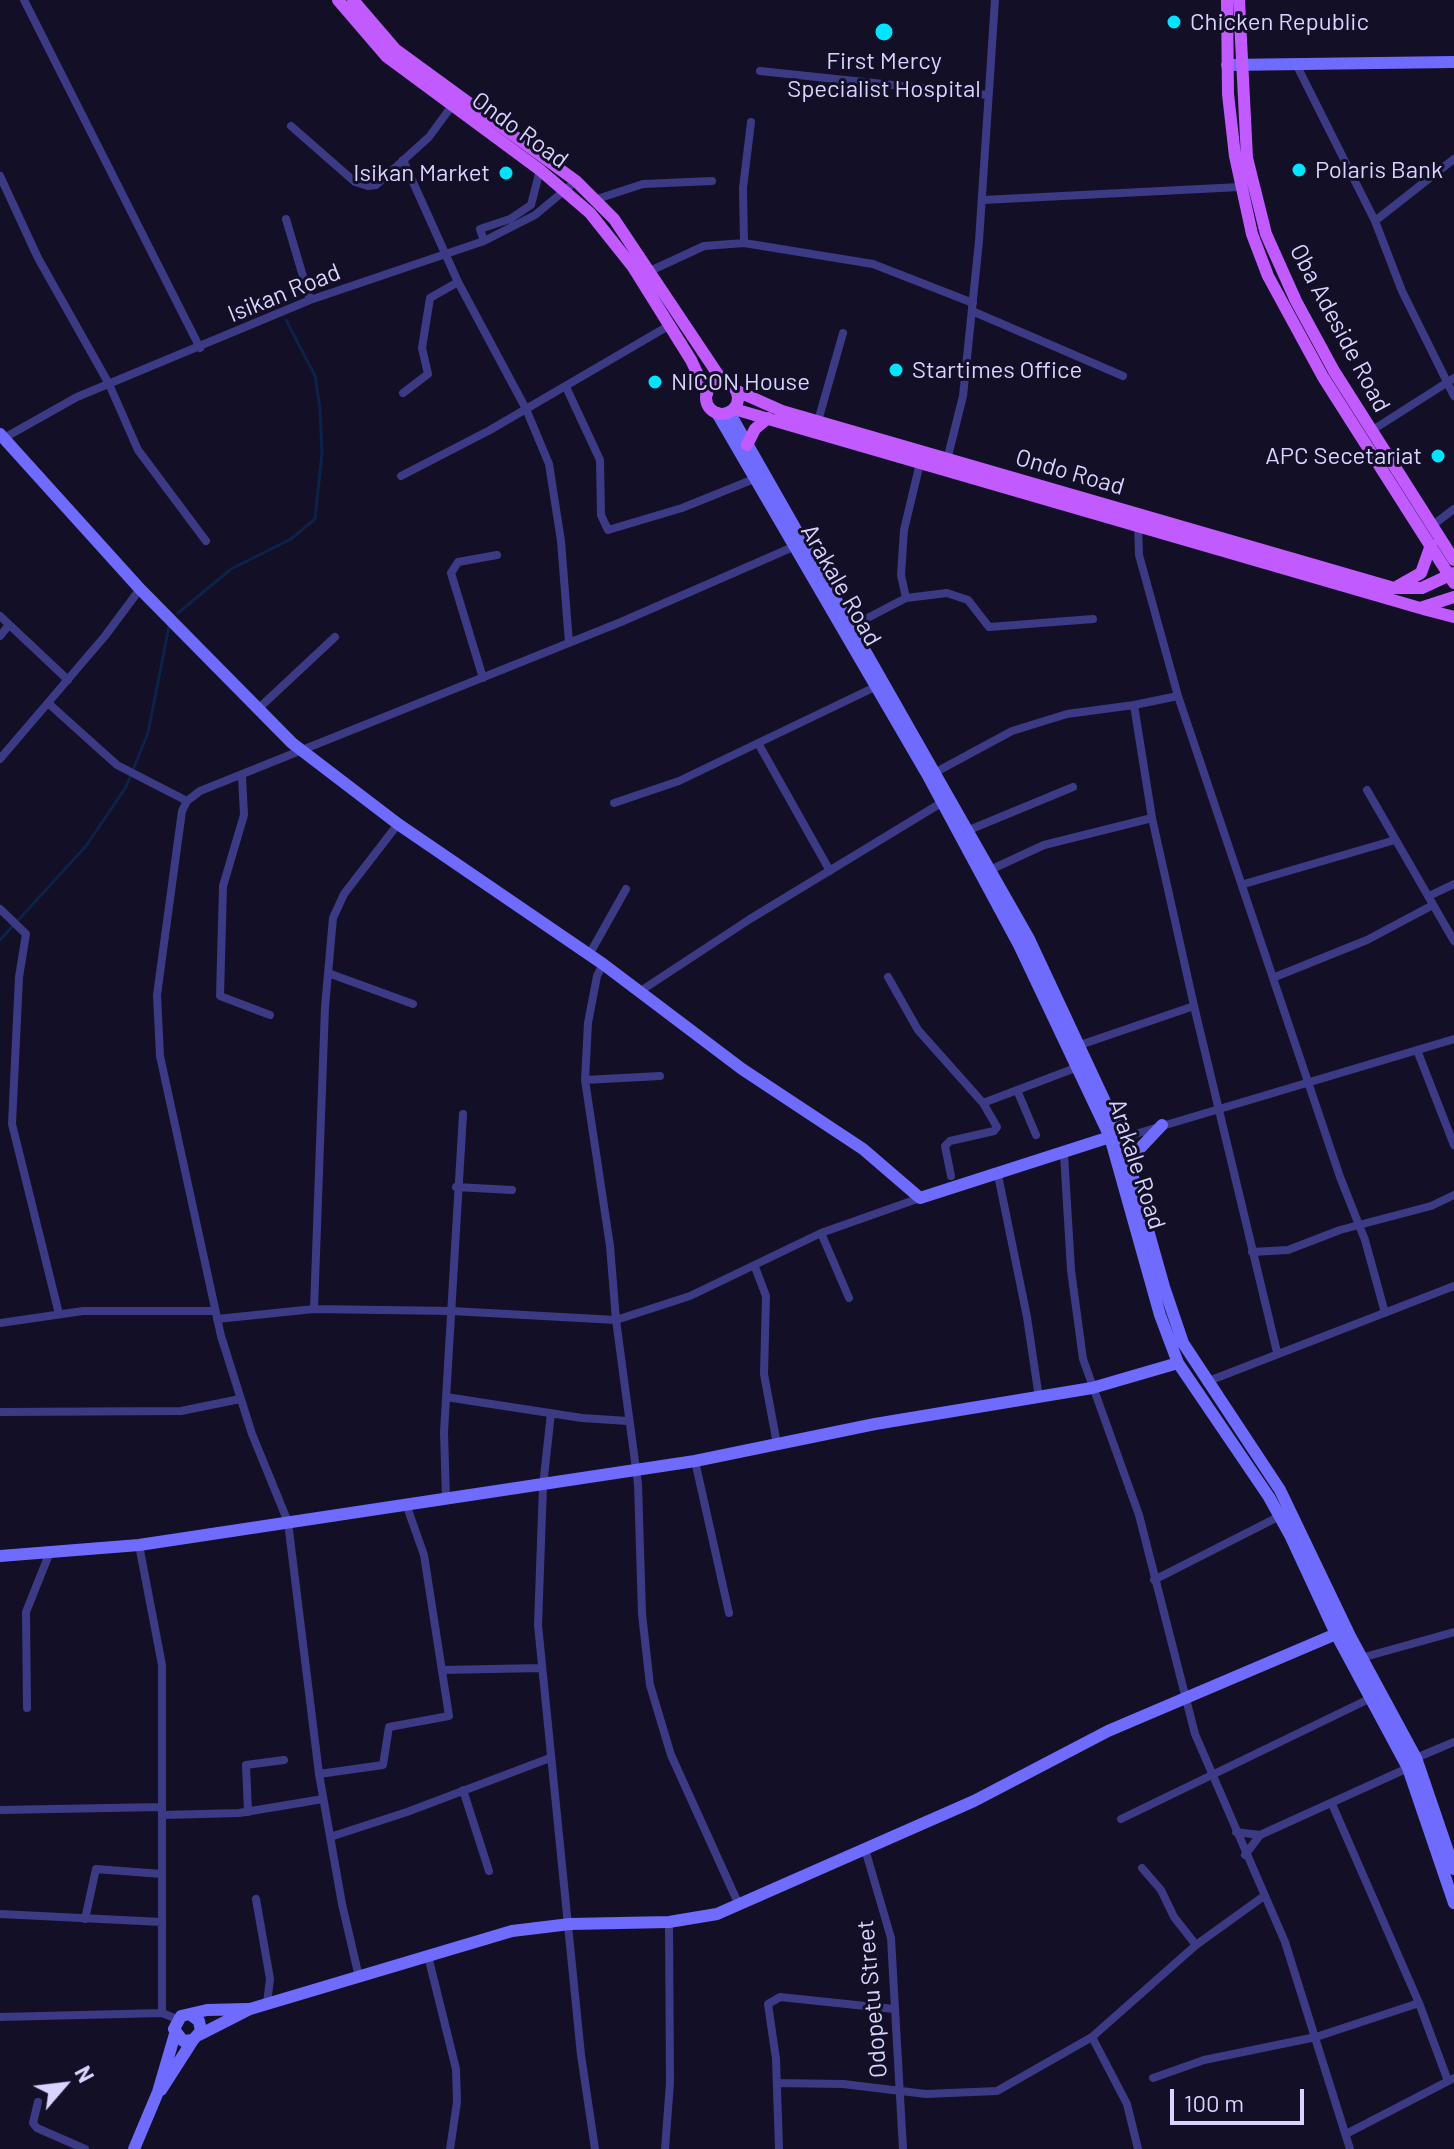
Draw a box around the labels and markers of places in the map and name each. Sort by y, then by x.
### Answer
place label: Chicken Republic [1190,8,1369,36]
marker: Chicken Republic [1165,13,1183,31]
marker: First Mercy Specialist Hospital [873,21,895,43]
place label: First Mercy Specialist Hospital [787,47,981,103]
place label: Polaris Bank [1315,156,1443,184]
place label: Isikan Market [353,159,490,187]
marker: Polaris Bank [1290,161,1308,179]
marker: Isikan Market [497,164,515,182]
place label: Startimes Office [912,356,1082,384]
marker: Startimes Office [887,361,905,379]
place label: NICON House [671,368,810,396]
marker: NICON House [646,373,664,391]
place label: APC Secetariat [1265,442,1422,470]
marker: APC Secetariat [1429,447,1447,465]

